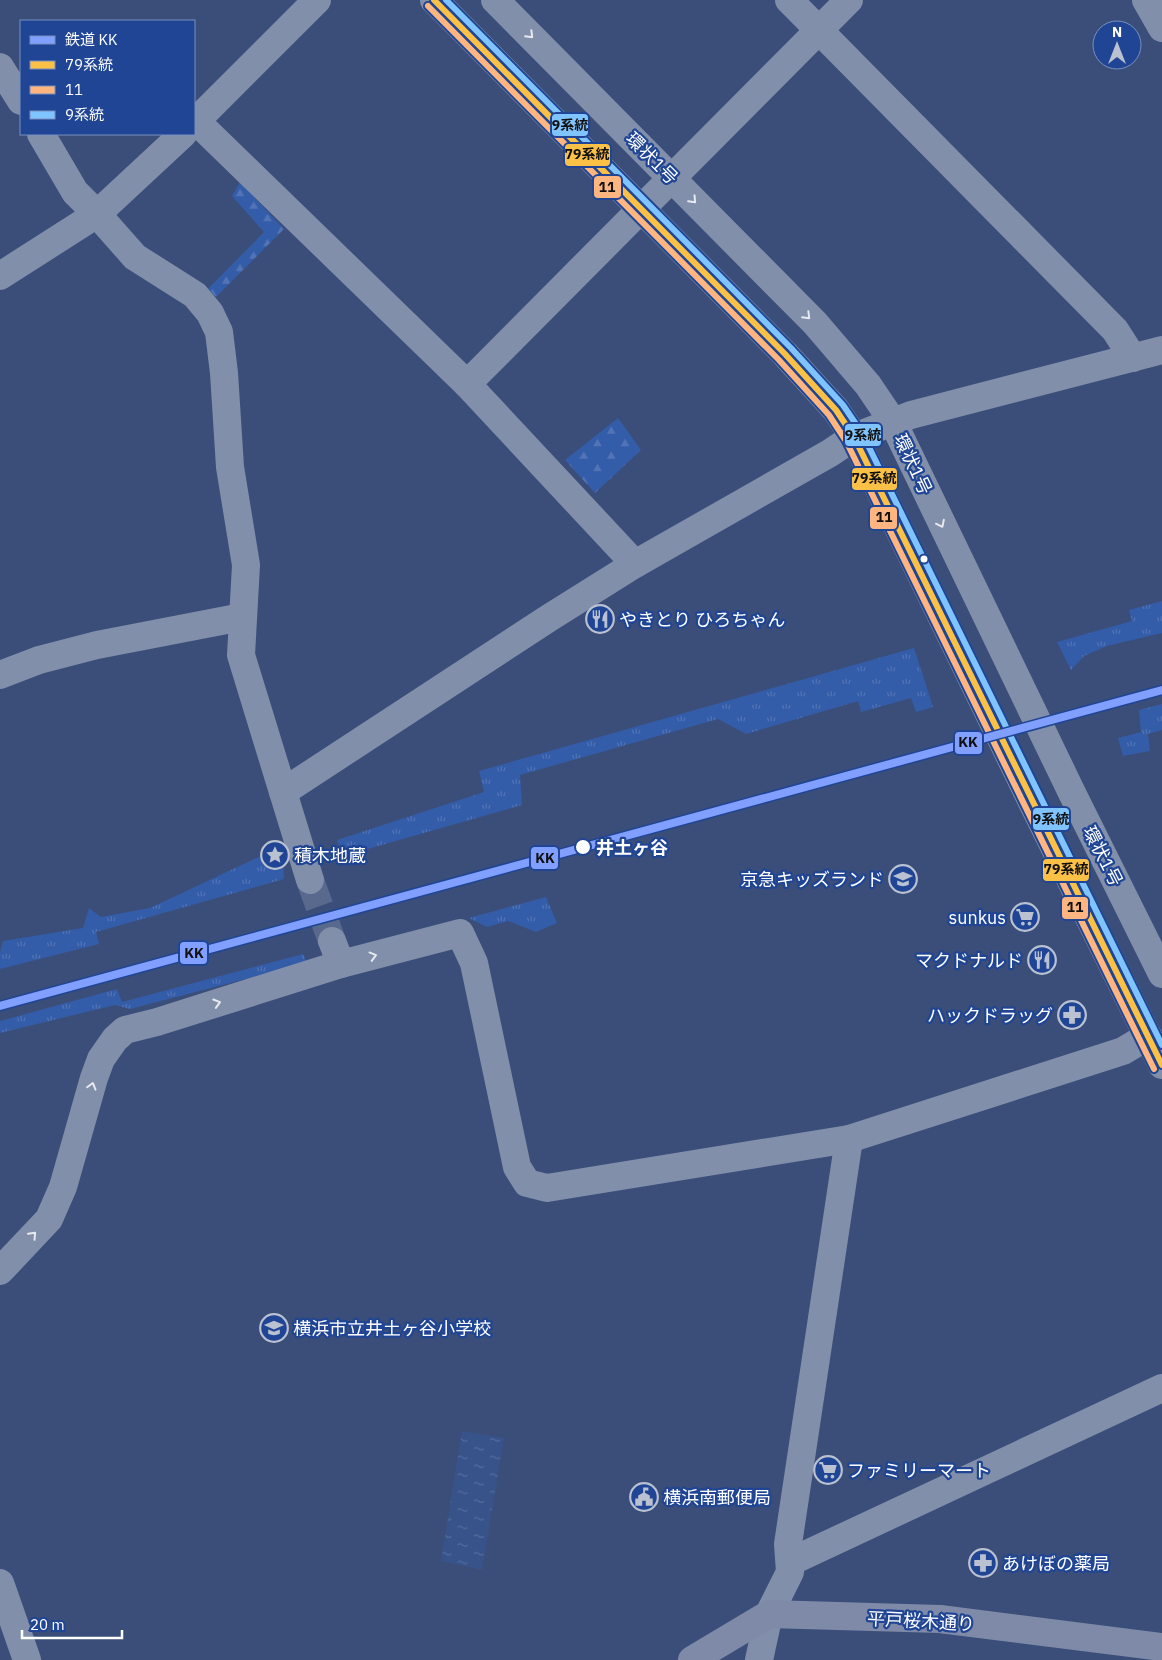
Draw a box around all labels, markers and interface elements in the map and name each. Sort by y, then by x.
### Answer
legend [20,20,195,135]
north arrow [1092,20,1142,70]
text: N [1112,23,1122,41]
one-way arrow [524,29,533,38]
text: 鉄道 KK [65,30,118,49]
text: 79系統 [65,55,113,74]
text: 11 [65,80,83,99]
text: 9系統 [65,105,104,124]
line badge: 9系統 [551,113,589,137]
text: 9系統 [552,116,588,134]
street label: 環状1号 [621,127,683,189]
line badge: 79系統 [564,143,611,167]
text: 79系統 [565,145,609,163]
line badge: 11 [593,175,622,199]
text: 11 [599,178,616,196]
one-way arrow [687,195,696,204]
one-way arrow [801,310,810,319]
line badge: 9系統 [844,423,882,447]
text: 9系統 [845,426,881,444]
street label: 環状1号 [889,430,937,498]
line badge: 79系統 [851,467,898,491]
text: 79系統 [852,469,896,487]
line badge: 11 [869,506,898,530]
text: 11 [876,508,893,526]
one-way arrow [935,519,945,528]
unlabelled marker [919,554,929,564]
restaurant icon: やきとり ひろちゃん [585,604,615,634]
place label: やきとり ひろちゃん [619,608,785,631]
line badge: KK [954,731,983,755]
text: KK [958,733,978,751]
line badge: 9系統 [1032,807,1070,831]
text: 9系統 [1033,810,1069,828]
street label: 環状1号 [1078,822,1128,890]
place label: 井土ヶ谷 [596,836,668,859]
marker: 井土ヶ谷 [574,838,592,856]
place icon: 積木地蔵 [260,840,290,870]
place label: 積木地蔵 [294,844,366,867]
line badge: KK [530,846,559,870]
text: KK [535,849,555,867]
line badge: 79系統 [1042,858,1090,882]
text: 79系統 [1044,860,1088,878]
school or university icon: 京急キッズランド [888,864,918,894]
place label: 京急キッズランド [740,868,884,891]
line badge: 11 [1061,896,1089,920]
text: 11 [1067,898,1084,916]
supermarket icon: sunkus [1010,902,1040,932]
place label: sunkus [948,906,1006,929]
line badge: KK [179,941,208,965]
text: KK [184,944,204,962]
restaurant icon: マクドナルド [1027,945,1057,975]
place label: マクドナルド [915,949,1023,972]
one-way arrow [368,951,376,961]
one-way arrow [213,999,221,1009]
pharmacy icon: ハックドラッグ [1057,1000,1087,1030]
place label: ハックドラッグ [927,1004,1053,1027]
one-way arrow [86,1082,97,1090]
one-way arrow [27,1232,36,1241]
school or university icon: 横浜市立井土ヶ谷小学校 [259,1313,289,1343]
place label: 横浜市立井土ヶ谷小学校 [293,1317,491,1340]
supermarket icon: ファミリーマート [813,1455,843,1485]
place label: ファミリーマート [847,1459,991,1482]
public building icon: 横浜南郵便局 [629,1482,659,1512]
place label: 横浜南郵便局 [663,1486,771,1509]
pharmacy icon: あけぼの薬局 [968,1548,998,1578]
place label: あけぼの薬局 [1002,1552,1110,1575]
street label: 平戸桜木通り [866,1607,976,1635]
scale bar [22,1608,122,1640]
text: 20 m [30,1615,65,1634]

